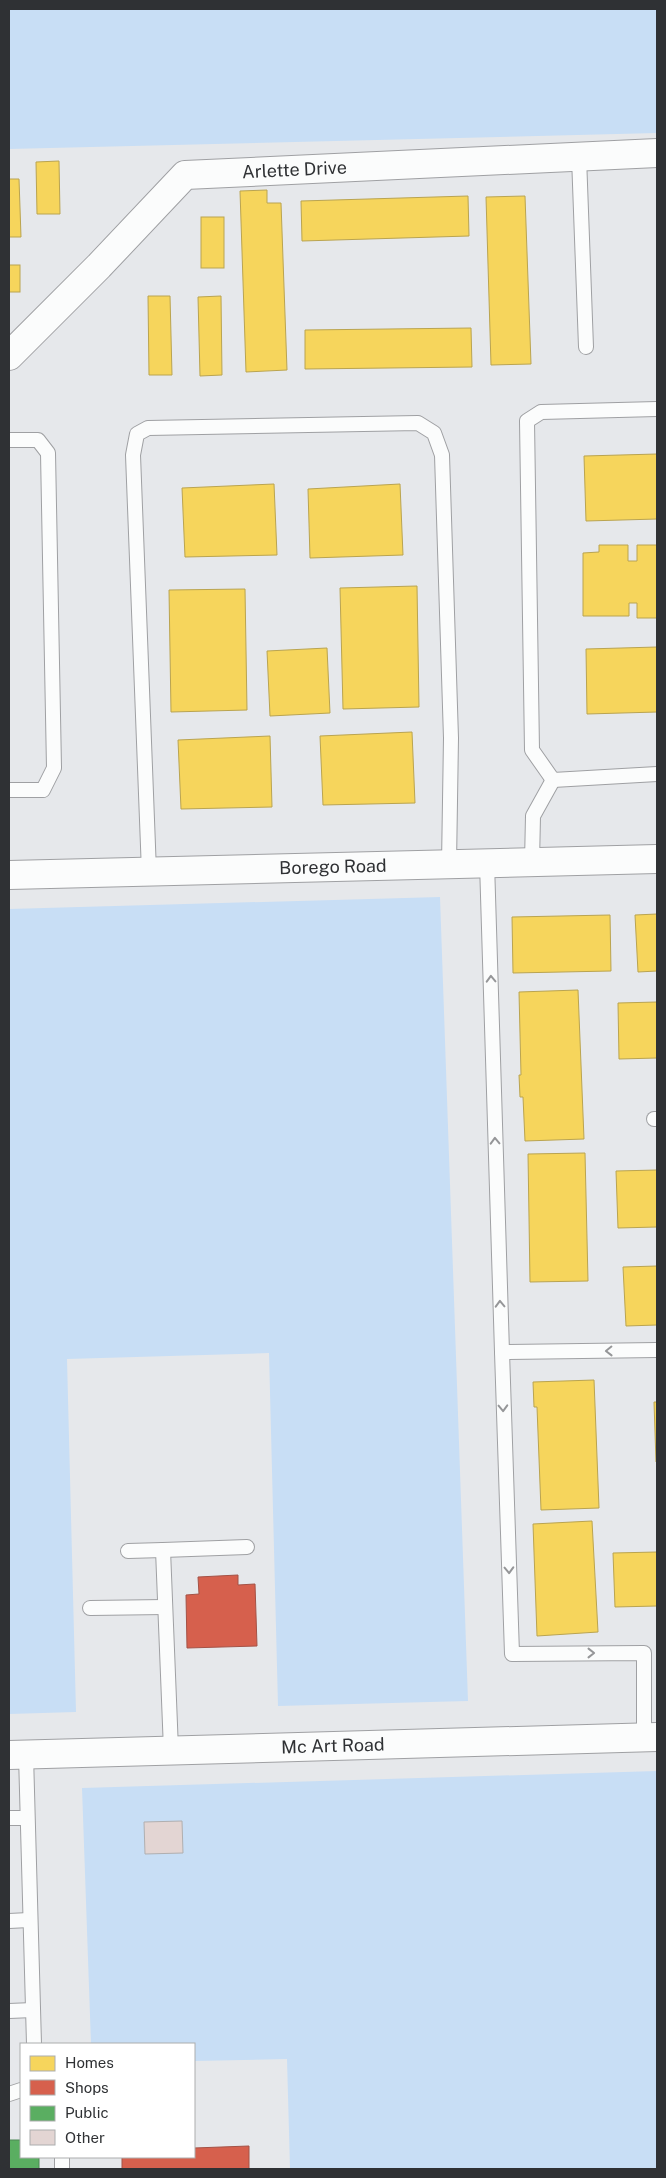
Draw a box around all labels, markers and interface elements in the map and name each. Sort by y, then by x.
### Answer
street label: Arlette Drive [241,156,347,182]
street label: Borego Road [279,855,387,878]
one-way arrow [485,975,496,983]
one-way arrow [490,1137,501,1145]
one-way arrow [495,1299,505,1307]
one-way arrow [604,1345,612,1356]
one-way arrow [498,1404,509,1412]
one-way arrow [504,1567,514,1575]
one-way arrow [588,1648,595,1658]
street label: Mc Art Road [281,1734,385,1757]
legend [20,2043,195,2158]
text: Homes [65,2054,114,2071]
text: Shops [65,2079,109,2096]
text: Public [65,2104,109,2121]
text: Other [65,2129,105,2146]

